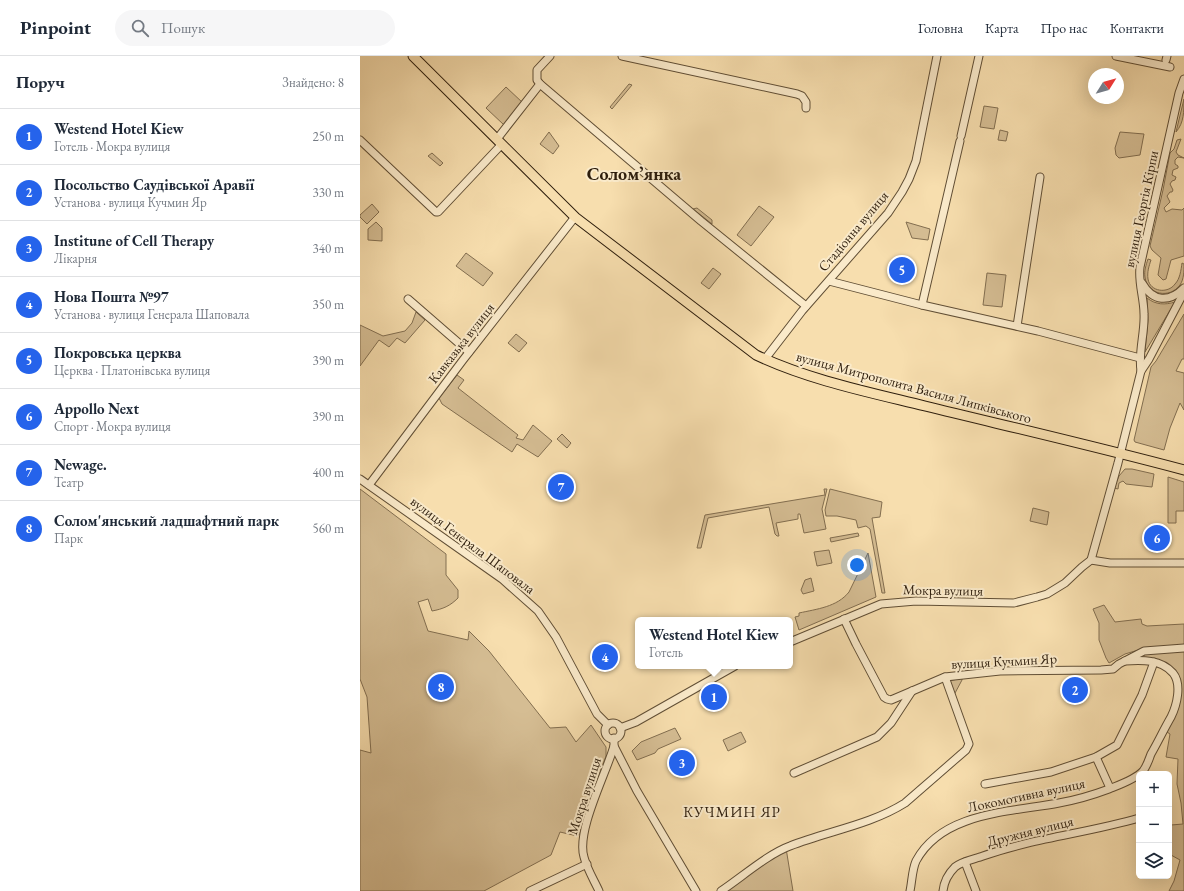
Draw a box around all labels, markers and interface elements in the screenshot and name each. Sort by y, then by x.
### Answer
search box [115,10,395,46]
text: Pinpoint [20,15,91,40]
icon: search [129,17,151,39]
text: Пошук [161,18,205,37]
text: Головна [918,19,963,37]
text: Карта [985,19,1018,37]
text: Про нас [1040,19,1088,37]
text: Контакти [1110,19,1164,37]
north arrow [1088,68,1124,104]
text: Поруч [16,71,65,93]
text: Знайдено: 8 [282,74,344,91]
text: Westend Hotel Kiew [54,119,184,138]
text: 1 [26,128,32,145]
text: 250 m [313,128,344,145]
text: Готель · Мокра вулиця [54,138,170,155]
street label: вулиця Георгія Кірпи [1120,148,1162,269]
district label: Соломʼянка [587,162,681,185]
text: Посольство Саудівської Аравії [54,175,254,194]
text: 2 [26,184,32,201]
text: 330 m [313,184,344,201]
street label: Стадіонна вулиця [814,187,892,275]
text: Установа · вулиця Кучмин Яр [54,194,207,211]
text: Institune of Cell Therapy [54,231,214,250]
text: 3 [26,240,32,257]
text: 340 m [313,240,344,257]
text: Лікарня [54,250,97,267]
pin: 5 [889,255,915,285]
text: Нова Пошта №97 [54,287,169,306]
text: 4 [26,296,32,313]
text: 350 m [313,296,344,313]
street label: Кавказька вулиця [424,299,498,387]
text: Установа · вулиця Генерала Шаповала [54,306,249,323]
text: Покровська церква [54,343,181,362]
street label: вулиця Митрополита Василя Липківського [794,347,1034,427]
text: 5 [26,352,32,369]
text: 390 m [313,352,344,369]
text: Церква · Платонівська вулиця [54,362,210,379]
text: Appollo Next [54,399,139,418]
text: 6 [26,408,32,425]
text: 390 m [313,408,344,425]
text: Спорт · Мокра вулиця [54,418,171,435]
text: Newage. [54,455,107,474]
text: 7 [26,464,32,481]
text: 400 m [313,464,344,481]
pin: 7 [548,472,574,502]
text: Театр [54,474,84,491]
street label: вулиця Генерала Шаповала [407,492,539,598]
text: Солом'янський ладшафтний парк [54,511,279,530]
text: 8 [26,520,32,537]
text: 560 m [313,520,344,537]
pin: 6 [1144,523,1170,553]
text: Парк [54,530,83,547]
your location [847,555,867,575]
street label: Мокра вулиця [903,580,983,600]
popup [635,617,793,669]
text: Westend Hotel Kiew [649,625,779,644]
pin: 4 [592,642,618,672]
text: Готель [649,644,683,661]
street label: вулиця Кучмин Яр [951,649,1057,673]
pin: 8 [428,672,454,702]
pin: 2 [1062,675,1088,705]
pin: 1 [701,682,727,712]
pin: 3 [669,748,695,778]
street label: Мокра вулиця [563,755,605,837]
map controls [1136,771,1172,879]
button: + [1136,771,1172,807]
street label: Локомотивна вулиця [966,774,1086,816]
district label: КУЧМИН ЯР [683,802,781,821]
button: − [1136,807,1172,843]
street label: Дружня вулиця [985,812,1075,850]
button: layers [1136,843,1172,879]

